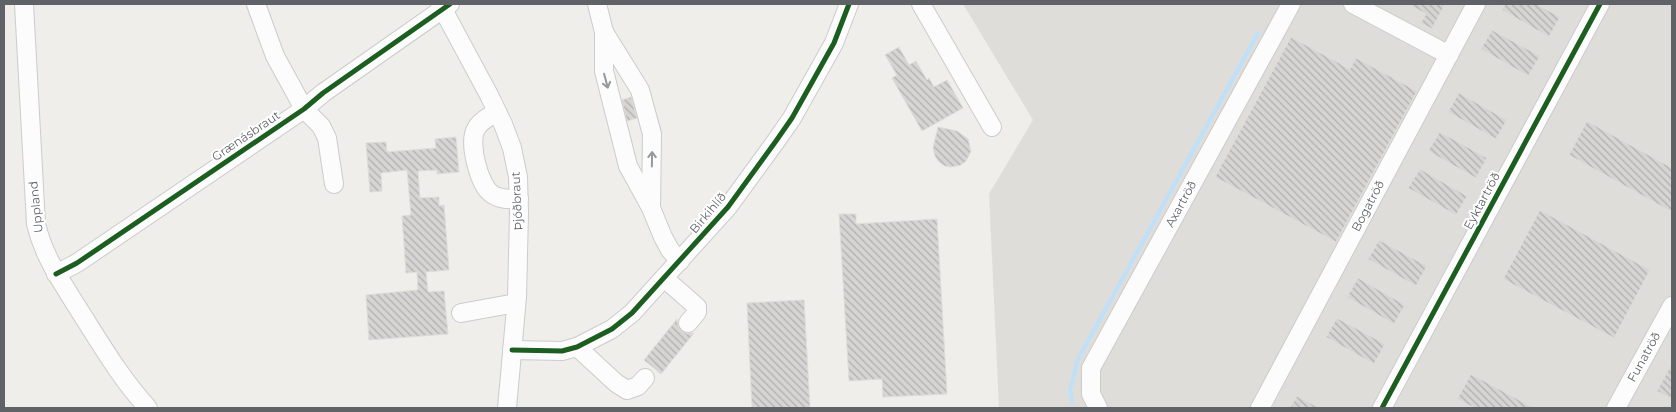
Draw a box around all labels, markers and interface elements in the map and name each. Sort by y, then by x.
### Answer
one-way arrow [602,72,611,88]
street label: Grænásbraut [209,107,283,164]
one-way arrow [647,151,657,168]
street label: Eyktartröð [1460,170,1503,232]
street label: Þjóðbraut [507,171,526,231]
street label: Axartröð [1162,178,1199,230]
street label: Bogatröð [1348,178,1387,234]
street label: Uppland [25,180,46,234]
street label: Birkihlíð [686,189,729,236]
street label: Funatröð [1624,329,1663,384]

